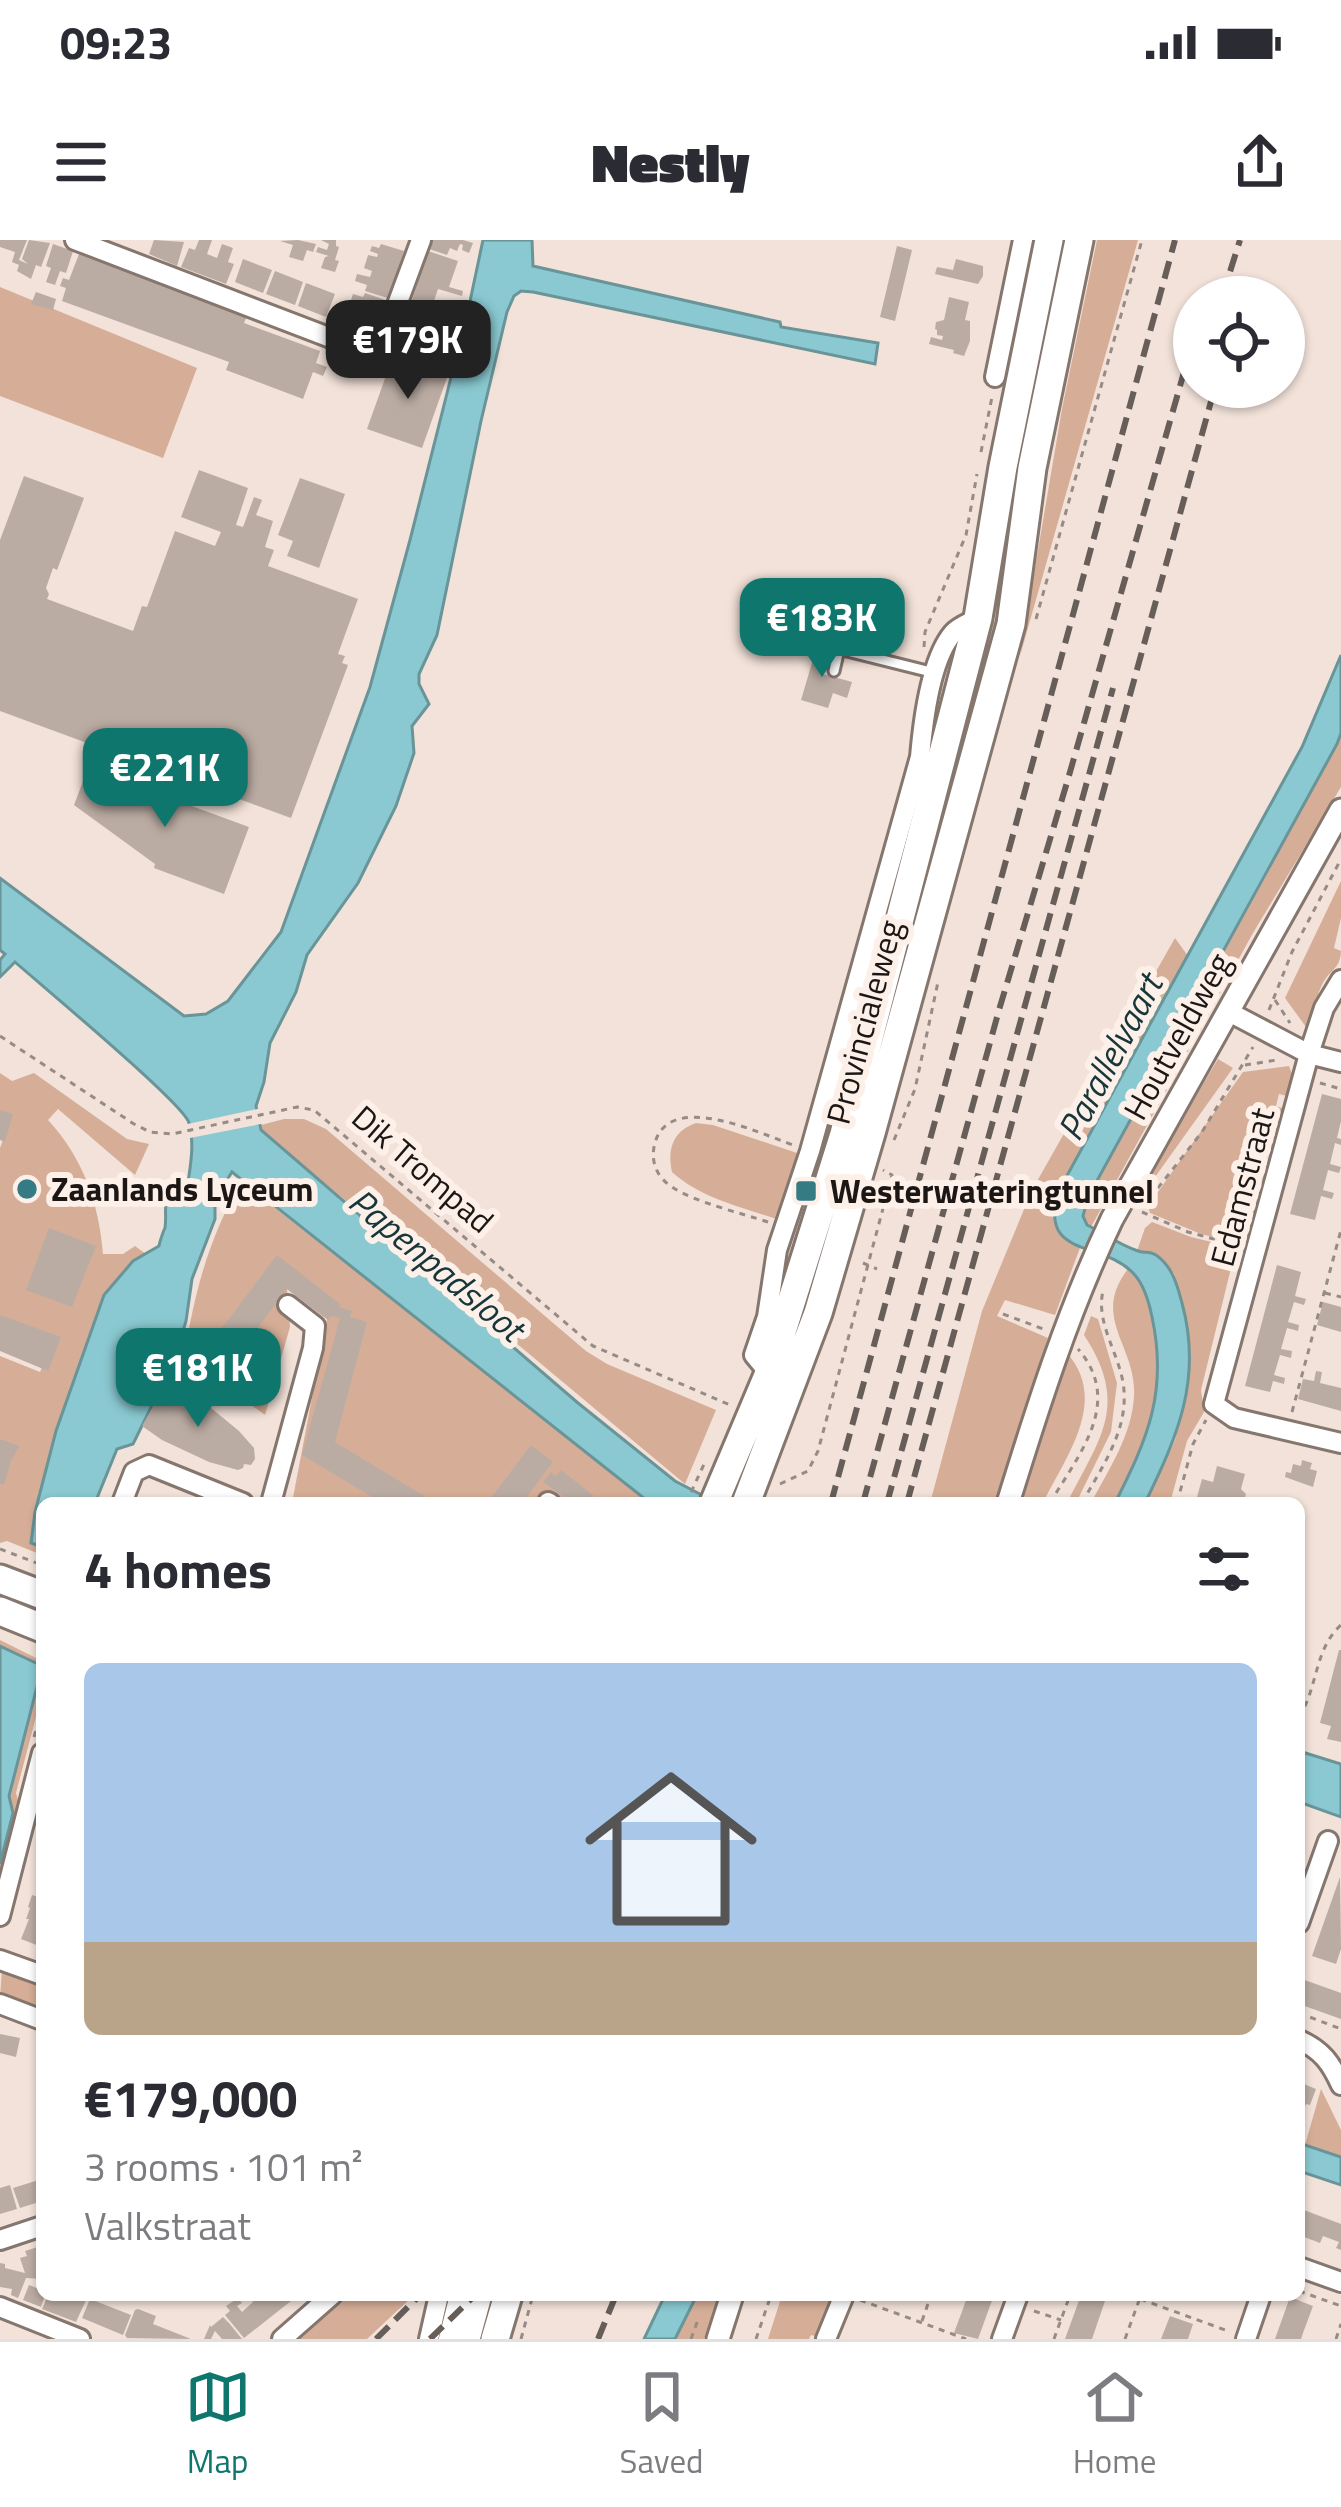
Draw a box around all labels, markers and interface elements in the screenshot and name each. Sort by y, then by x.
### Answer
text: 09:23 [60,8,172,76]
text: Nestly [591,121,750,203]
icon: menu [48,129,114,195]
icon: share [1227,129,1293,195]
map controls [1173,276,1305,408]
button: locate [1173,276,1305,408]
pin: €179K [324,300,492,402]
text: €179K [353,309,463,368]
pin: €183K [738,578,906,680]
text: €183K [767,587,877,646]
pin: €221K [81,728,249,830]
text: €221K [110,737,220,796]
street label: Provincialeweg [813,914,915,1130]
street label: Houtveldweg [1110,943,1244,1129]
water label: Parallelvaart [1042,960,1178,1150]
street label: Dik Trompad [341,1093,505,1245]
street label: Edamstraat [1197,1102,1287,1272]
place label: Zaanlands Lyceum [51,1164,314,1214]
place label: Westerwateringtunnel [830,1166,1154,1216]
water label: Papenpadsloot [337,1174,540,1357]
marker: Zaanlands Lyceum [14,1176,40,1202]
marker: Westerwateringtunnel [793,1178,819,1204]
pin: €181K [114,1328,282,1430]
text: €181K [143,1337,253,1396]
text: 4 homes [84,1530,272,1608]
icon: filters [1191,1536,1257,1602]
icon: home [563,1741,779,1957]
text: €179,000 [84,2059,297,2137]
text: 3 rooms · 101 m² [84,2137,363,2196]
text: Valkstraat [84,2196,251,2255]
tab: Map [185,2364,251,2486]
tab: Saved [620,2364,704,2486]
tab: Home [1073,2364,1156,2486]

